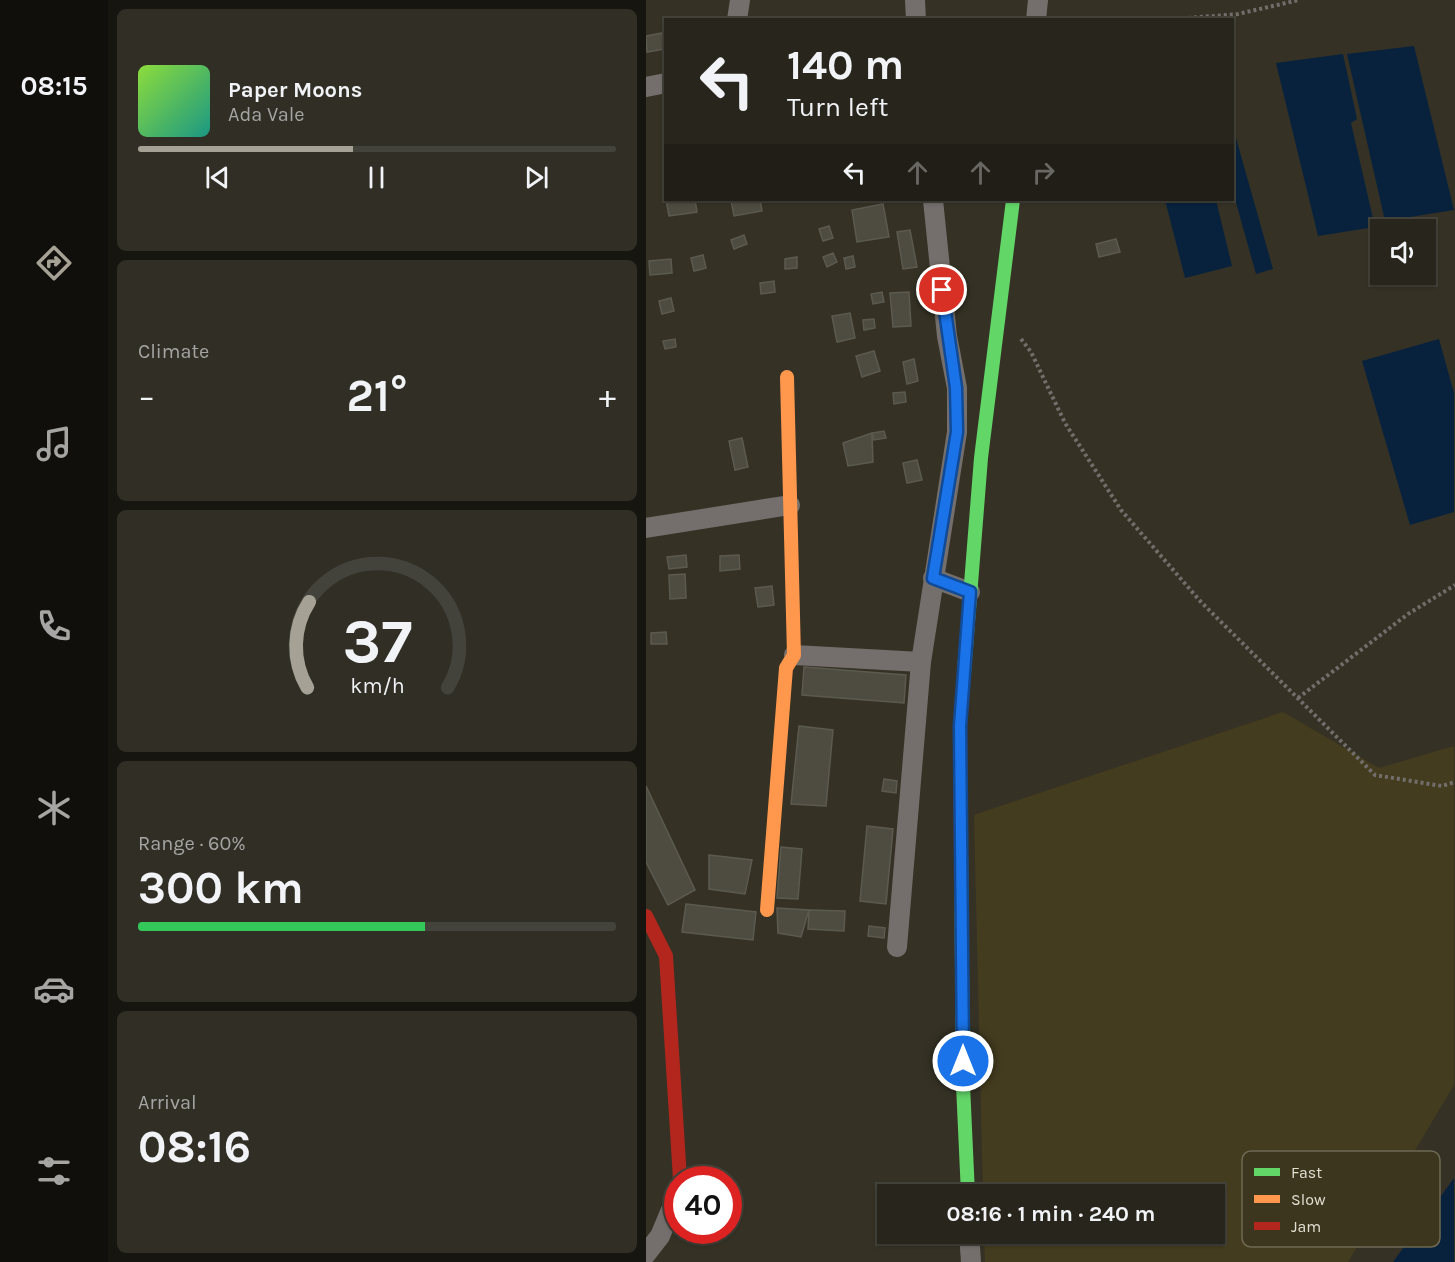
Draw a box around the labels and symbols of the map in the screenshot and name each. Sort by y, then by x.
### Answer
pin [916,264,967,315]
position arrow [931,1029,995,1093]
legend [1242,1151,1440,1247]
text: Fast [1291,1163,1322,1182]
speed limit sign: 40 [664,1166,742,1244]
text: Slow [1291,1190,1326,1209]
text: Jam [1291,1217,1321,1236]

